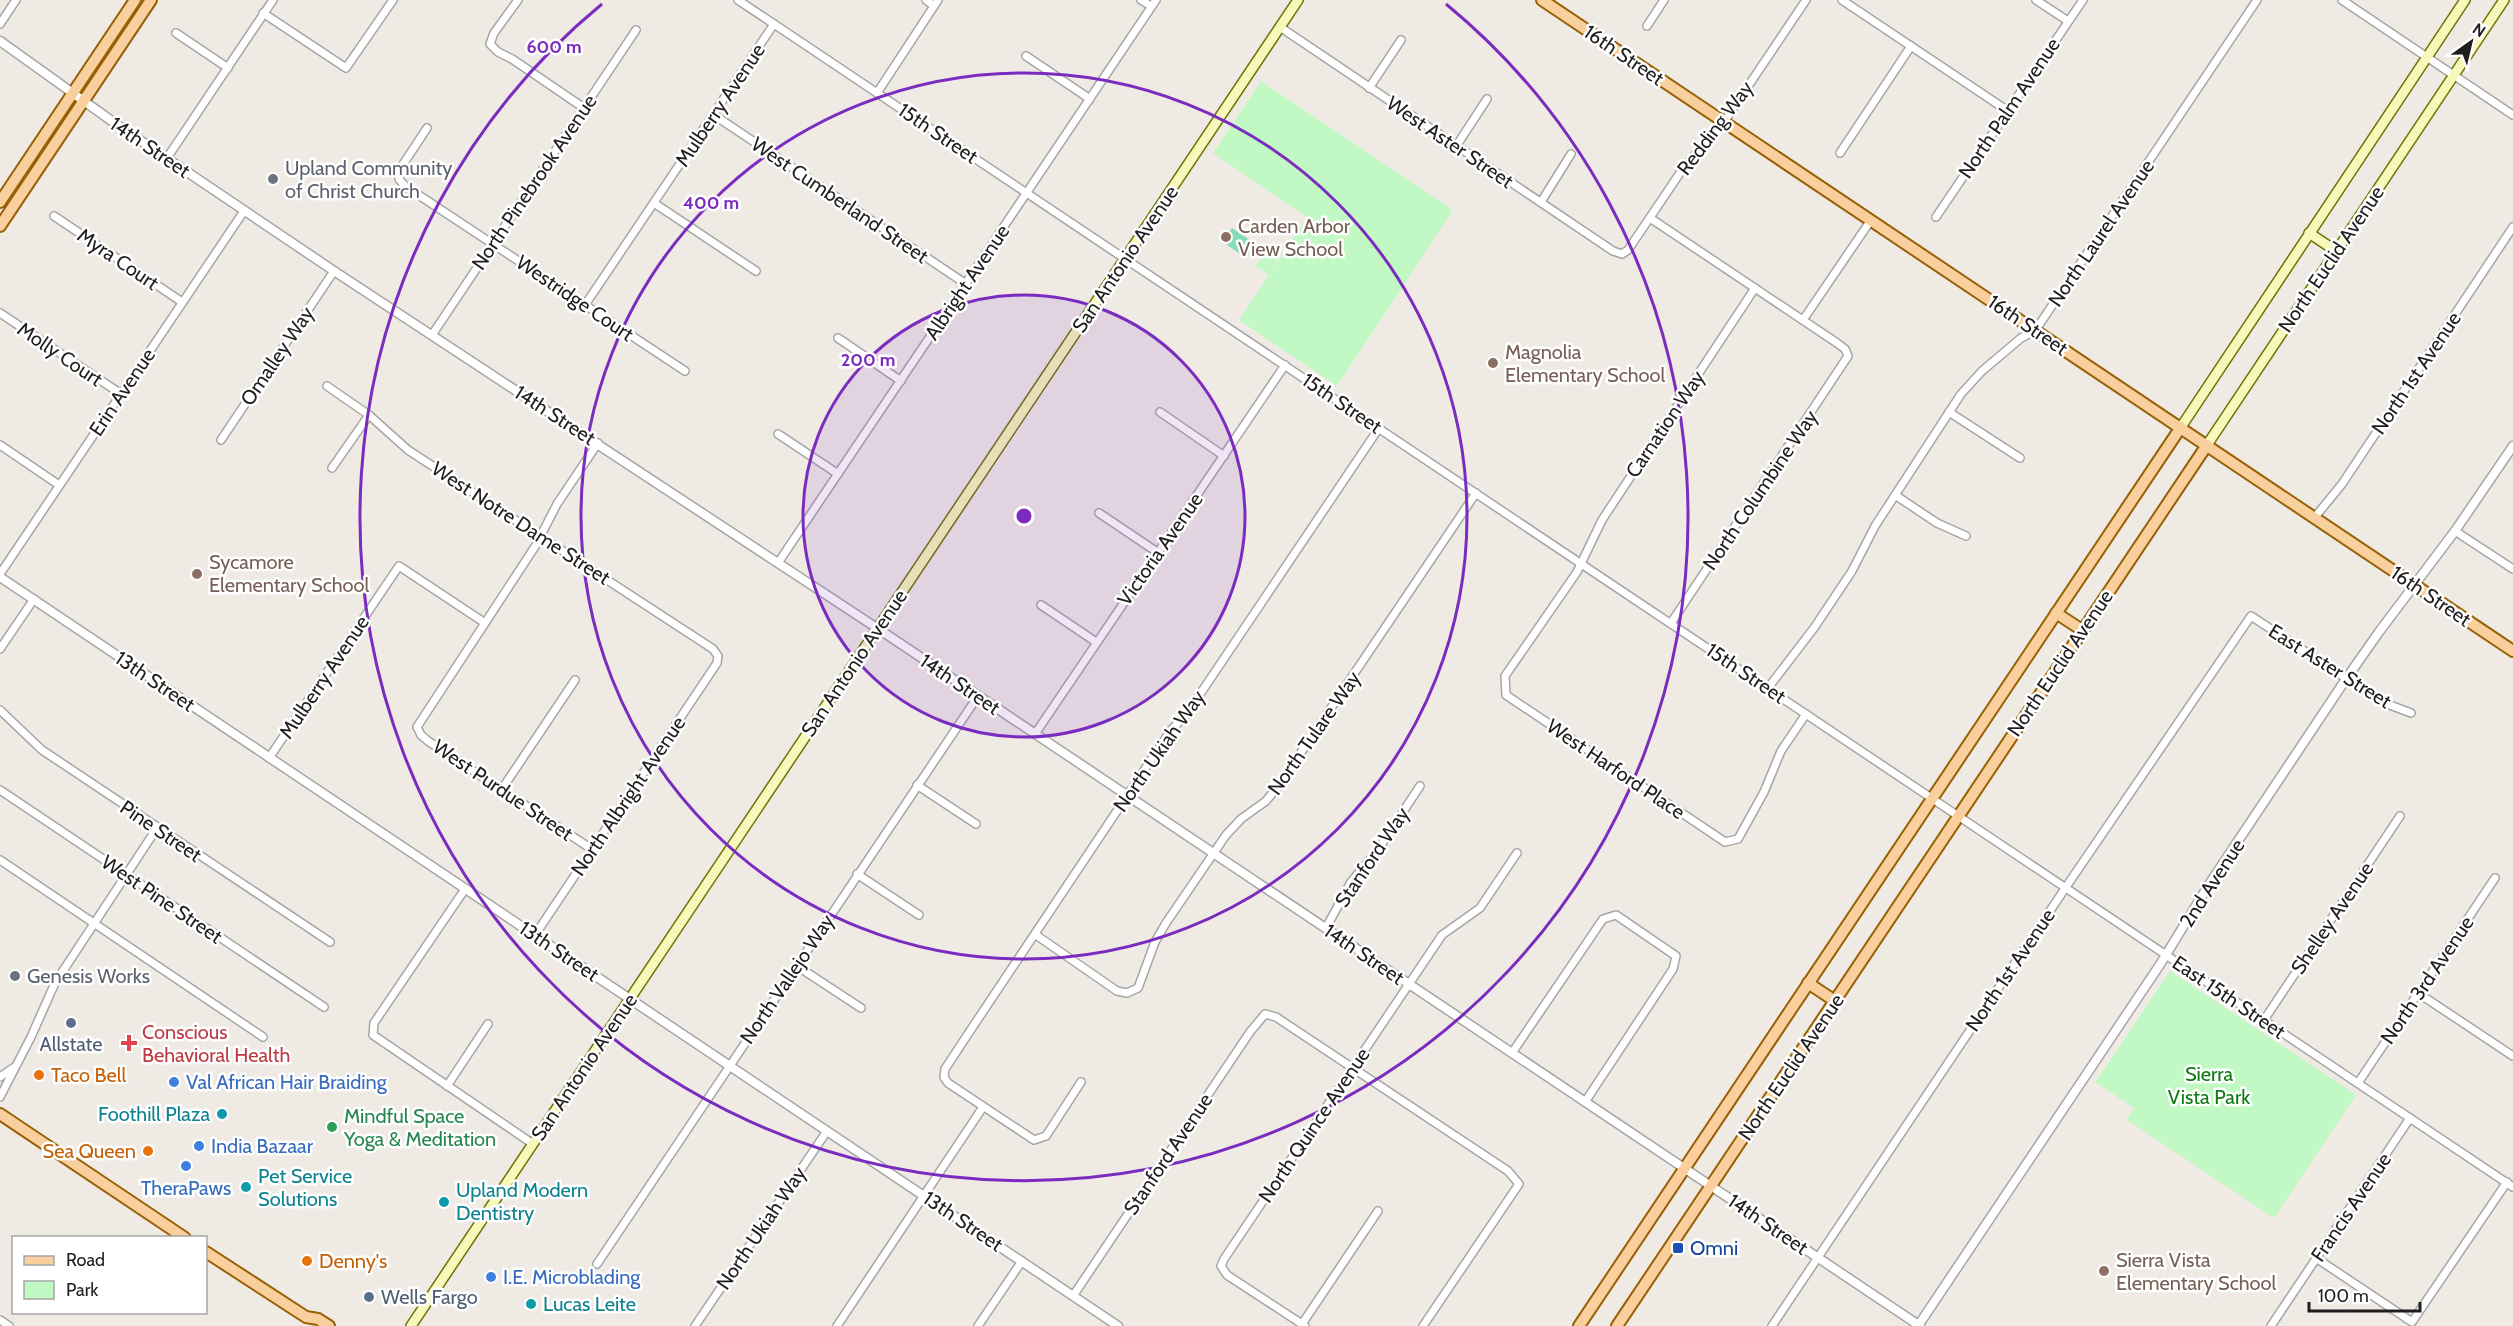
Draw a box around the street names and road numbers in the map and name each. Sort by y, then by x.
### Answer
street label: 16th Street [1579,20,1669,91]
street label: North Palm Avenue [1953,33,2065,183]
street label: Mulberry Avenue [670,39,770,171]
street label: Redding Way [1672,76,1758,180]
street label: North Pinebrook Avenue [466,90,602,274]
street label: West Aster Street [1382,91,1518,193]
street label: 15th Street [894,98,983,168]
street label: 14th Street [105,111,195,183]
street label: West Cumberland Street [747,132,933,268]
street label: North Laurel Avenue [2043,155,2159,311]
street label: San Antonio Avenue [1067,181,1183,337]
street label: North Euclid Avenue [2273,181,2389,337]
street label: Albright Avenue [920,220,1014,344]
street label: Myra Court [73,223,163,295]
street label: Westridge Court [512,250,638,346]
street label: 16th Street [1983,290,2073,361]
street label: Omalley Way [235,302,319,410]
street label: North 1st Avenue [2366,307,2466,439]
street label: Molly Court [13,317,107,391]
street label: Erin Avenue [84,344,160,440]
street label: Carnation Way [1620,366,1710,482]
street label: 15th Street [1298,368,1387,438]
street label: 14th Street [510,380,600,450]
street label: North Columbine Way [1698,405,1822,575]
street label: West Notre Dame Street [427,456,615,590]
street label: Victoria Avenue [1112,488,1208,610]
street label: 16th Street [2386,561,2476,632]
street label: San Antonio Avenue [796,585,912,741]
street label: North Euclid Avenue [2002,585,2118,741]
street label: Mulberry Avenue [274,611,374,743]
street label: East Aster Street [2264,619,2396,713]
street label: 15th Street [1702,638,1791,708]
street label: 13th Street [111,646,200,716]
street label: 14th Street [915,648,1005,720]
street label: North Tulare Way [1263,667,1365,799]
street label: North Ukiah Way [1108,686,1210,816]
street label: North Albright Avenue [566,712,690,880]
street label: West Harford Place [1542,714,1690,824]
street label: West Purdue Street [429,734,578,846]
street label: Pine Street [116,795,206,867]
street label: Stanford Way [1330,802,1414,912]
street label: 2nd Avenue [2175,834,2249,932]
street label: West Pine Street [97,850,227,948]
street label: Shelley Avenue [2286,857,2378,979]
street label: North 1st Avenue [1960,904,2060,1036]
street label: North Vallejo Way [735,910,839,1048]
street label: North 3rd Avenue [2375,911,2479,1049]
street label: 13th Street [515,916,604,986]
street label: 14th Street [1319,918,1409,990]
street label: East 15th Street [2168,950,2290,1044]
street label: San Antonio Avenue [526,989,642,1145]
street label: North Euclid Avenue [1733,989,1849,1145]
street label: North Quince Avenue [1253,1043,1375,1207]
street label: Stanford Avenue [1119,1089,1217,1219]
street label: Francis Avenue [2306,1148,2396,1266]
street label: North Ukiah Way [711,1162,811,1294]
street label: 13th Street [919,1186,1008,1256]
street label: 14th Street [1723,1188,1813,1260]

